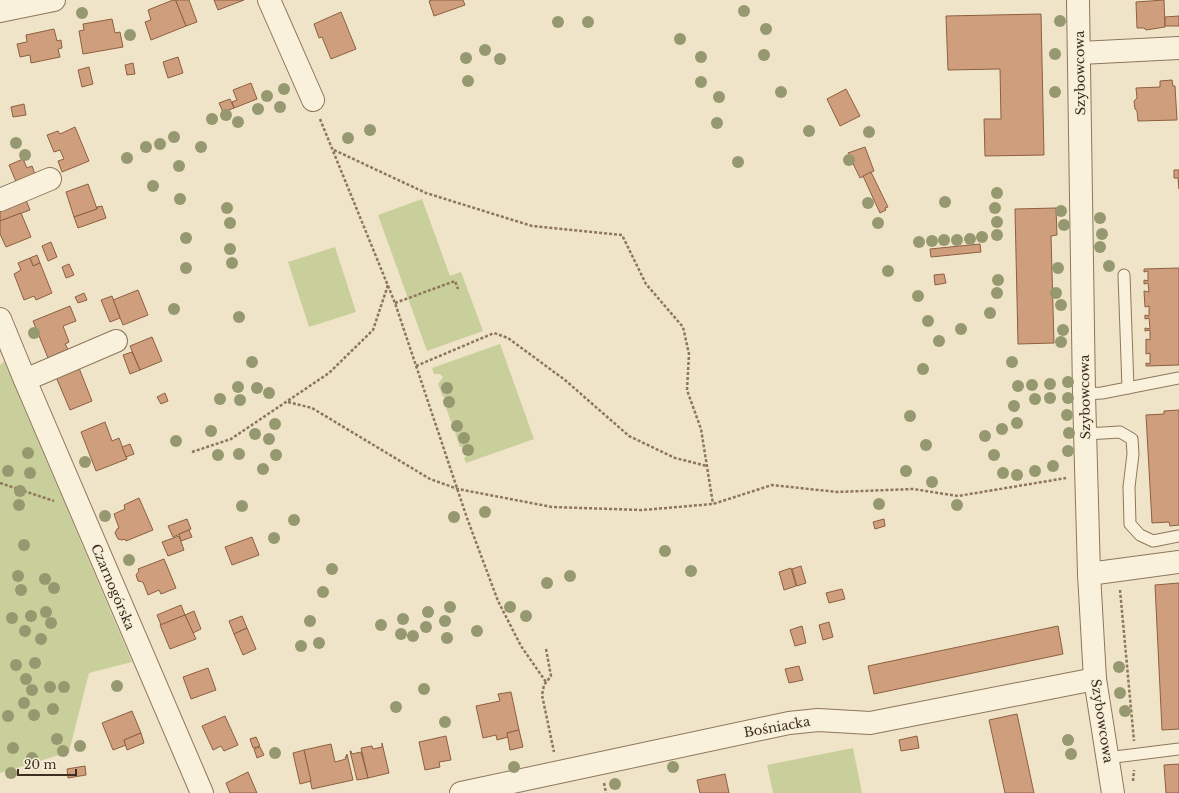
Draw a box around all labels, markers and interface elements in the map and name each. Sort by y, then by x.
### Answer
street label: Szybowcowa [1071,30,1089,116]
street label: Szybowcowa [1076,354,1094,440]
street label: Czarnogórska [87,541,139,633]
street label: Szybowcowa [1087,678,1117,765]
street label: Bośniacka [742,713,812,741]
scale bar [18,751,76,777]
text: 20 m [24,757,56,772]

